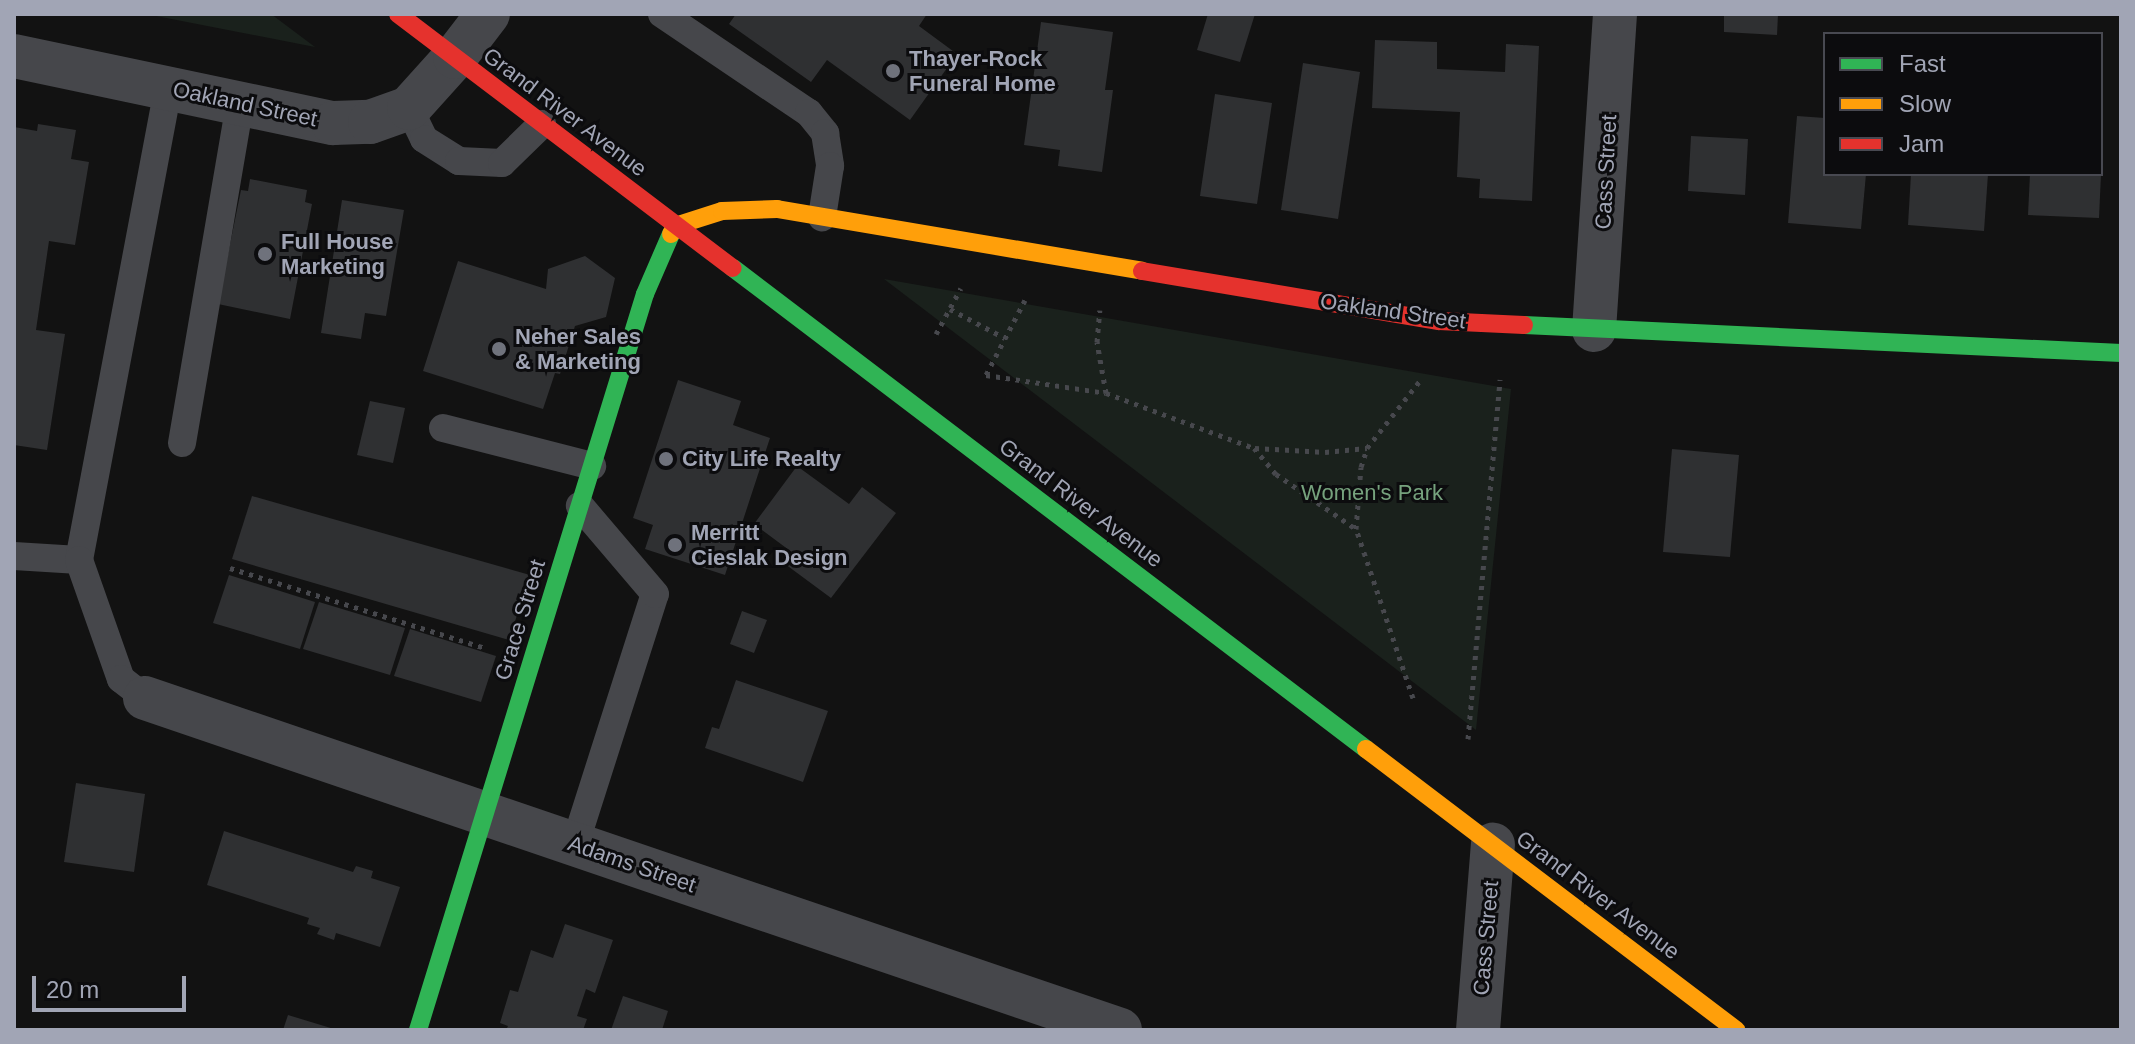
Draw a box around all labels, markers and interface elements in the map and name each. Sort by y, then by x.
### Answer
legend [1823,32,2103,176]
street label: Grand River Avenue [478,42,652,182]
place label: Thayer-Rock Funeral Home [909,45,1056,96]
text: Fast [1899,50,1946,77]
marker: Thayer-Rock Funeral Home [884,62,902,80]
street label: Oakland Street [170,76,320,132]
text: Slow [1899,90,1951,117]
street label: Cass Street [1590,114,1622,230]
text: Jam [1899,130,1944,157]
place label: Full House Marketing [281,228,393,280]
marker: Full House Marketing [256,245,274,263]
street label: Oakland Street [1319,288,1467,334]
place label: Neher Sales & Marketing [515,323,641,374]
marker: Neher Sales & Marketing [490,340,508,358]
street label: Grand River Avenue [994,433,1168,573]
place label: City Life Realty [682,446,841,472]
marker: City Life Realty [657,450,675,468]
park label: Women's Park [1301,480,1443,506]
place label: Merritt Cieslak Design [691,519,848,570]
marker: Merritt Cieslak Design [666,536,684,554]
street label: Grace Street [489,557,551,683]
street label: Grand River Avenue [1511,825,1685,965]
street label: Adams Street [565,830,699,898]
street label: Cass Street [1468,880,1504,996]
scale bar [36,960,190,1010]
text: 20 m [46,976,99,1003]

